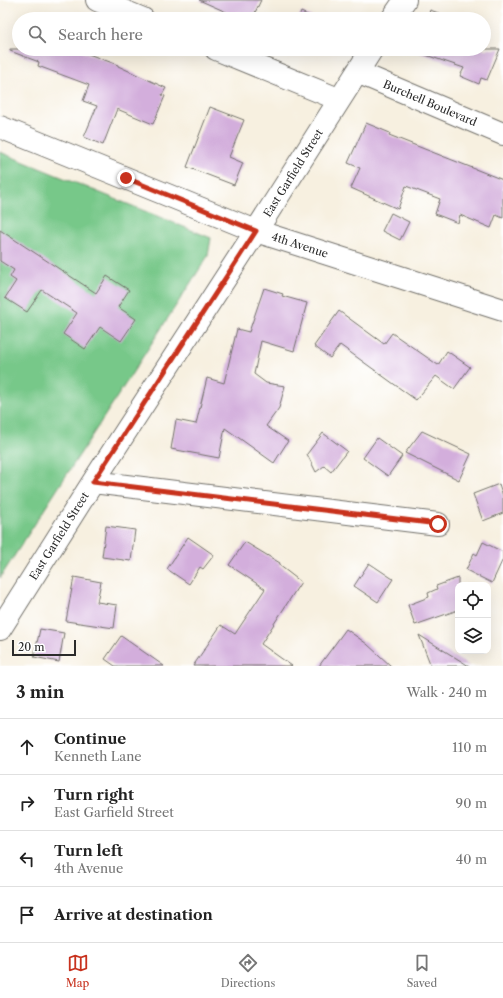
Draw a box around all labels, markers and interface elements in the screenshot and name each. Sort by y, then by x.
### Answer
search box [12,12,491,56]
icon: search [26,23,48,45]
text: Search here [58,25,143,44]
street label: Burchell Boulevard [381,77,479,129]
street label: East Garfield Street [260,126,326,220]
route end [117,169,135,187]
street label: 4th Avenue [270,229,330,261]
street label: East Garfield Street [26,489,92,583]
route start [429,515,447,533]
map controls [455,582,491,654]
button: locate [455,582,491,618]
button: layers [455,618,491,654]
scale bar [12,638,76,657]
text: 20 m [18,640,44,654]
text: 3 min [16,682,65,702]
text: Walk · 240 m [407,684,487,700]
text: Continue [54,729,126,748]
icon: ahead [16,736,38,758]
text: 110 m [452,739,487,755]
text: Kenneth Lane [54,748,142,764]
text: Turn right [54,785,134,804]
icon: right [16,792,38,814]
text: 90 m [456,795,487,811]
text: East Garfield Street [54,804,174,820]
text: Turn left [54,841,123,860]
icon: left [16,848,38,870]
text: 40 m [456,851,487,867]
text: 4th Avenue [54,860,123,876]
icon: arrive [16,904,38,926]
text: Arrive at destination [54,905,213,924]
tab: Map [66,952,89,990]
tab: Directions [221,952,275,990]
tab: Saved [407,952,437,990]

